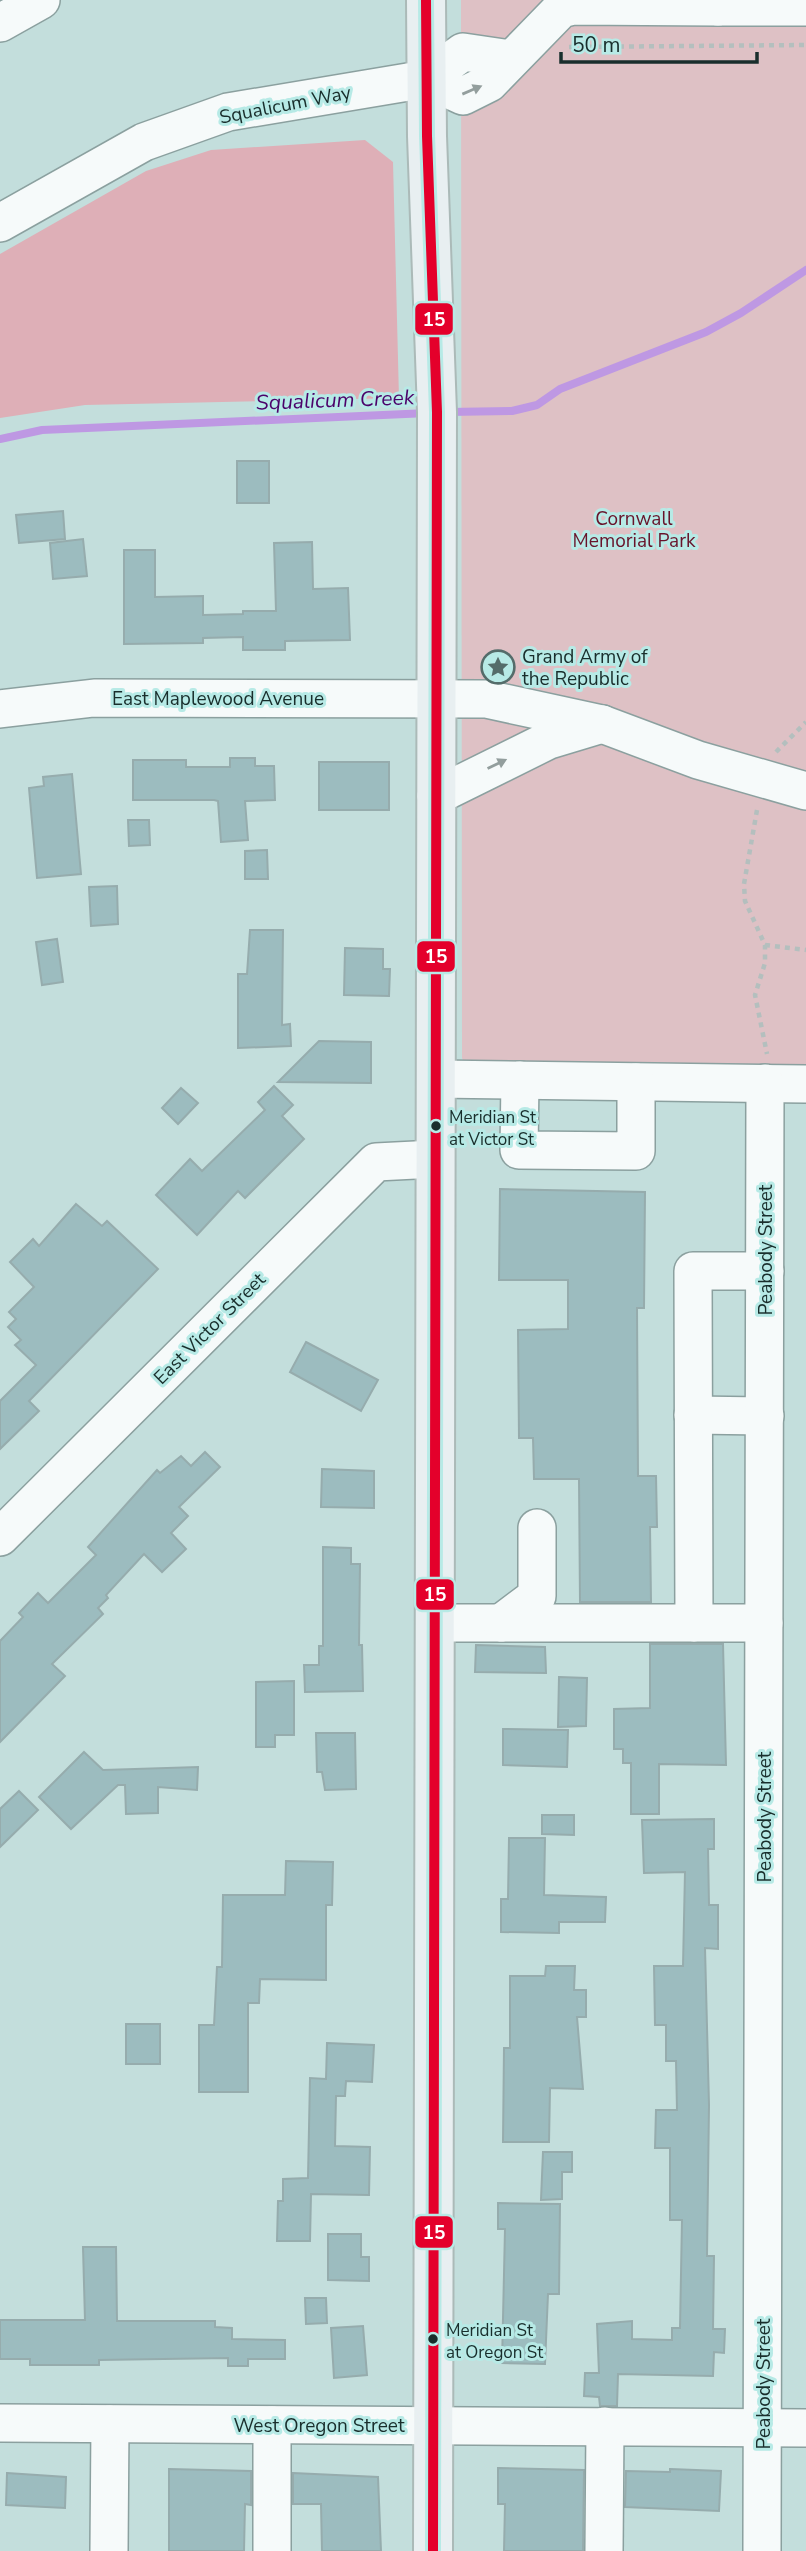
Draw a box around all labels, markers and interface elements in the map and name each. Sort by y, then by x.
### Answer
scale bar [561,21,757,65]
text: 50 m [572,31,621,59]
street label: Squalicum Way [217,79,354,130]
one-way arrow [462,85,483,96]
line badge: 15 [414,302,454,336]
text: 15 [423,307,445,333]
water label: Squalicum Creek [255,383,415,417]
park label: Cornwall Memorial Park [573,506,696,554]
place label: Grand Army of the Republic [522,644,648,692]
place icon: Grand Army of the Republic [479,648,517,686]
street label: East Maplewood Avenue [112,686,324,712]
one-way arrow [487,758,507,770]
line badge: 15 [416,940,456,973]
text: 15 [425,944,447,970]
place label: Meridian St at Victor St [449,1106,537,1151]
marker: Meridian St at Victor St [429,1119,443,1133]
street label: Peabody Street [753,1184,779,1316]
street label: East Victor Street [148,1267,272,1390]
line badge: 15 [415,1578,455,1611]
text: 15 [424,1582,446,1608]
street label: Peabody Street [752,1751,778,1883]
line badge: 15 [414,2215,454,2249]
text: 15 [423,2220,445,2246]
street label: Peabody Street [751,2318,777,2450]
place label: Meridian St at Oregon St [446,2319,544,2364]
marker: Meridian St at Oregon St [426,2332,440,2346]
street label: West Oregon Street [233,2413,405,2439]

